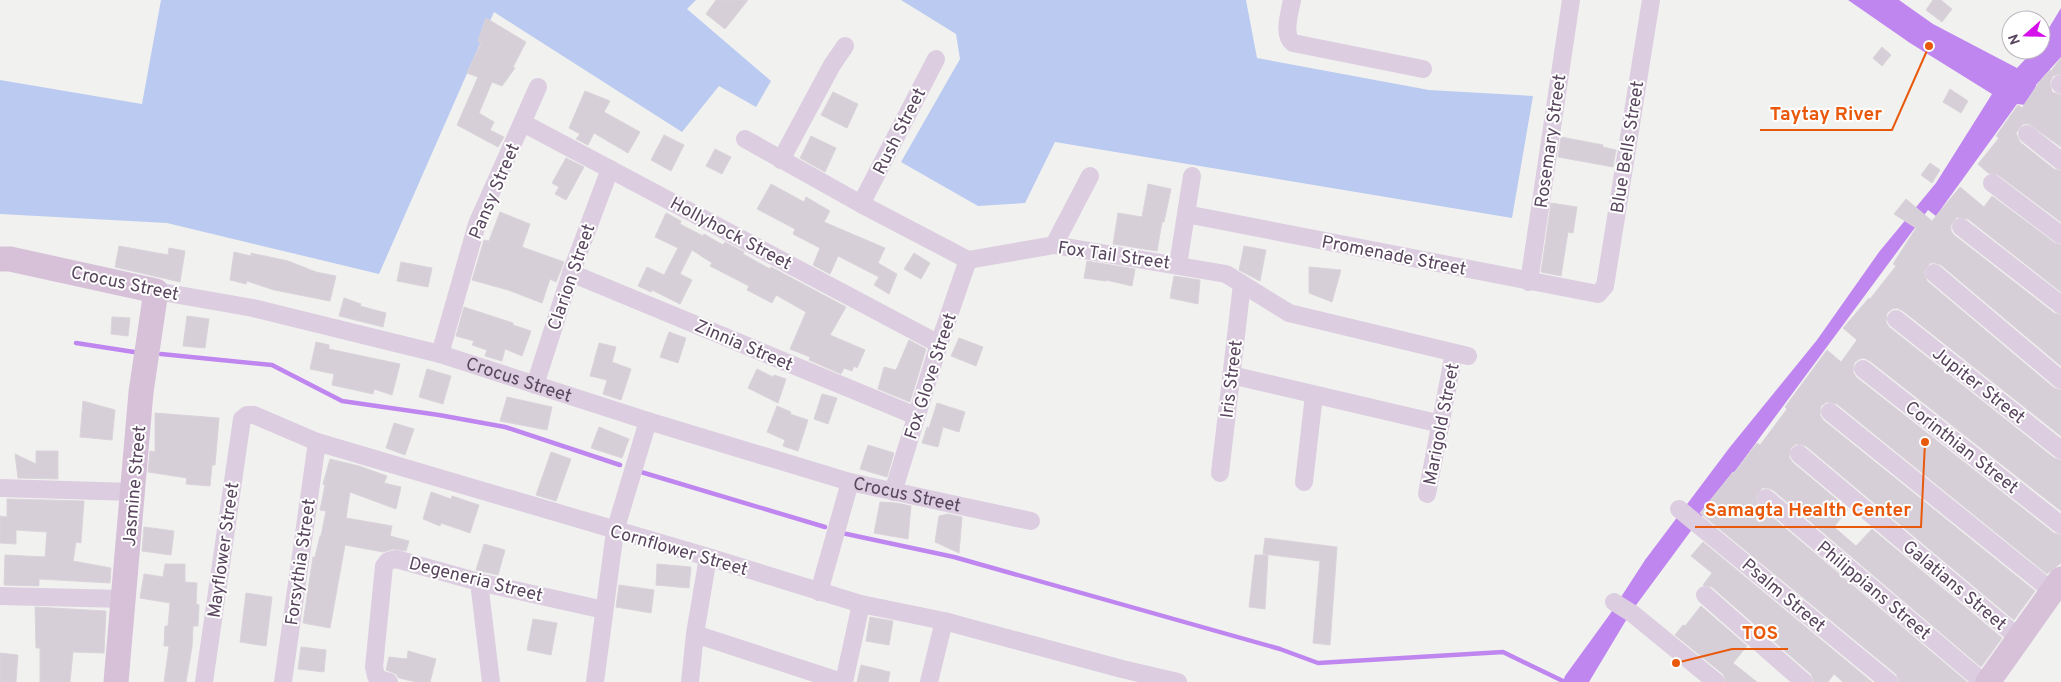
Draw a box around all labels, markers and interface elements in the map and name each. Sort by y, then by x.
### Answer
north arrow [2001,10,2051,60]
text: N [2005,31,2025,47]
street label: Rosemary Street [1531,73,1572,210]
street label: Blue Bells Street [1607,79,1650,215]
street label: Rush Street [869,84,932,179]
callout: Taytay River [1760,96,1892,130]
text: Taytay River [1770,103,1882,127]
street label: Pansy Street [465,140,526,243]
street label: Hollyhock Street [665,193,795,276]
street label: Clarion Street [543,221,601,334]
street label: Promenade Street [1319,231,1468,282]
street label: Fox Tail Street [1056,237,1171,276]
street label: Crocus Street [69,262,181,307]
street label: Fox Glove Street [900,310,963,443]
street label: Zinnia Street [691,315,796,377]
street label: Iris Street [1216,339,1249,420]
street label: Jupiter Street [1927,343,2029,430]
street label: Crocus Street [463,353,574,409]
street label: Marigold Street [1419,361,1466,487]
street label: Corinthian Street [1900,397,2022,500]
street label: Jasmine Street [119,425,152,548]
street label: Crocus Street [851,473,963,519]
street label: Mayflower Street [204,481,245,620]
callout: Samagta Health Center [1695,493,1921,527]
street label: Forsythia Street [281,497,322,627]
text: Samagta Health Center [1705,499,1911,523]
street label: Cornflower Street [607,521,750,582]
street label: Galatians Street [1897,536,2011,636]
street label: Philippians Street [1811,537,1935,646]
street label: Degeneria Street [406,553,545,608]
street label: Psalm Street [1736,554,1830,638]
callout: TOS [1732,615,1788,649]
text: TOS [1742,622,1778,646]

